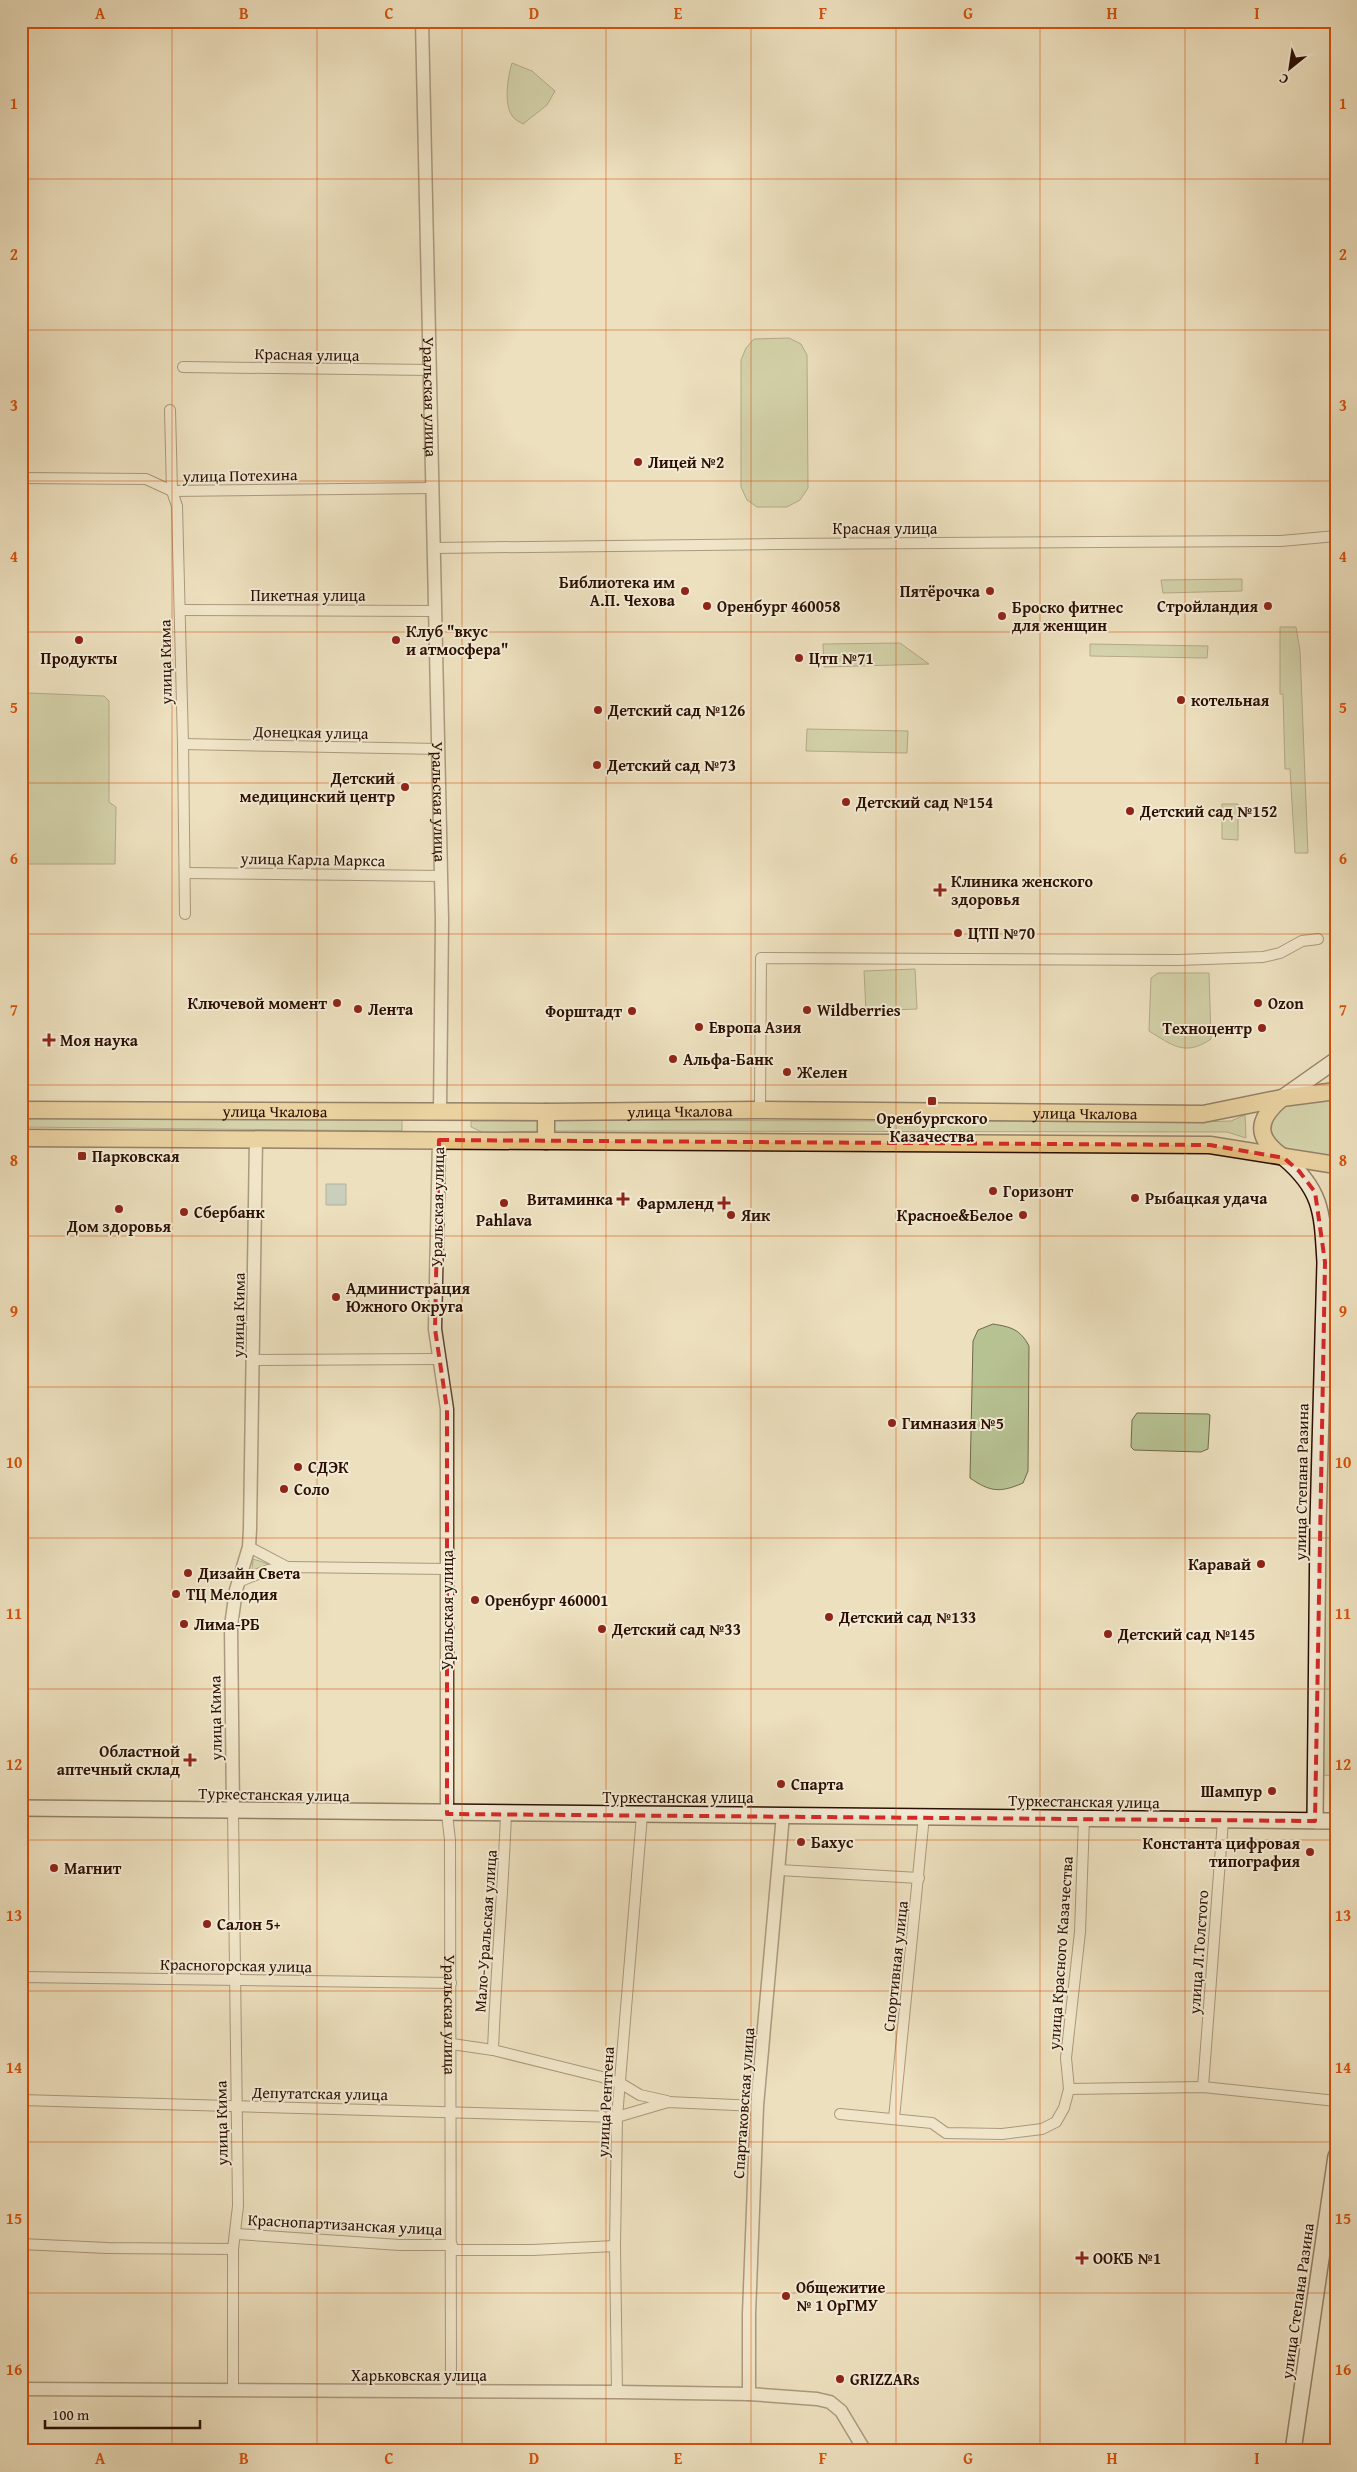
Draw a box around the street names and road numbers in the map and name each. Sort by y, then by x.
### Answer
street label: Уральская улица [417,336,444,458]
street label: Красная улица [254,341,360,367]
street label: улица Потехина [181,462,298,488]
street label: Красная улица [833,516,938,540]
street label: Пикетная улица [250,583,366,607]
street label: улица Кима [152,619,178,706]
street label: Донецкая улица [252,719,369,745]
street label: Уральская улица [426,741,453,863]
street label: улица Карла Маркса [239,846,386,872]
street label: улица Чкалова [626,1098,733,1123]
street label: улица Чкалова [221,1099,328,1123]
street label: улица Чкалова [1031,1100,1138,1125]
street label: Уральская улица [424,1146,450,1267]
street label: улица Кима [225,1272,251,1359]
street label: улица Степана Разина [1288,1403,1314,1562]
street label: Уральская улица [435,1549,459,1670]
street label: улица Кима [202,1675,228,1762]
street label: Туркестанская улица [198,1781,350,1807]
street label: Туркестанская улица [602,1785,754,1809]
street label: Туркестанская улица [1008,1788,1160,1814]
street label: Мало-Уральская улица [467,1849,503,2013]
street label: улица Красного Казачества [1041,1855,1079,2052]
street label: улица Л.Толстого [1182,1889,1214,2016]
street label: Спортивная улица [876,1899,914,2033]
street label: Красногорская улица [160,1952,313,1978]
street label: Уральская улица [438,1955,462,2075]
street label: Спартаковская улица [726,2026,760,2179]
street label: улица Рентгена [590,2046,620,2159]
street label: улица Кима [208,2080,234,2167]
street label: Депутатская улица [251,2080,389,2106]
street label: Краснопартизанская улица [247,2207,443,2241]
street label: улица Степана Разина [1274,2221,1320,2382]
street label: Харьковская улица [351,2363,487,2387]

